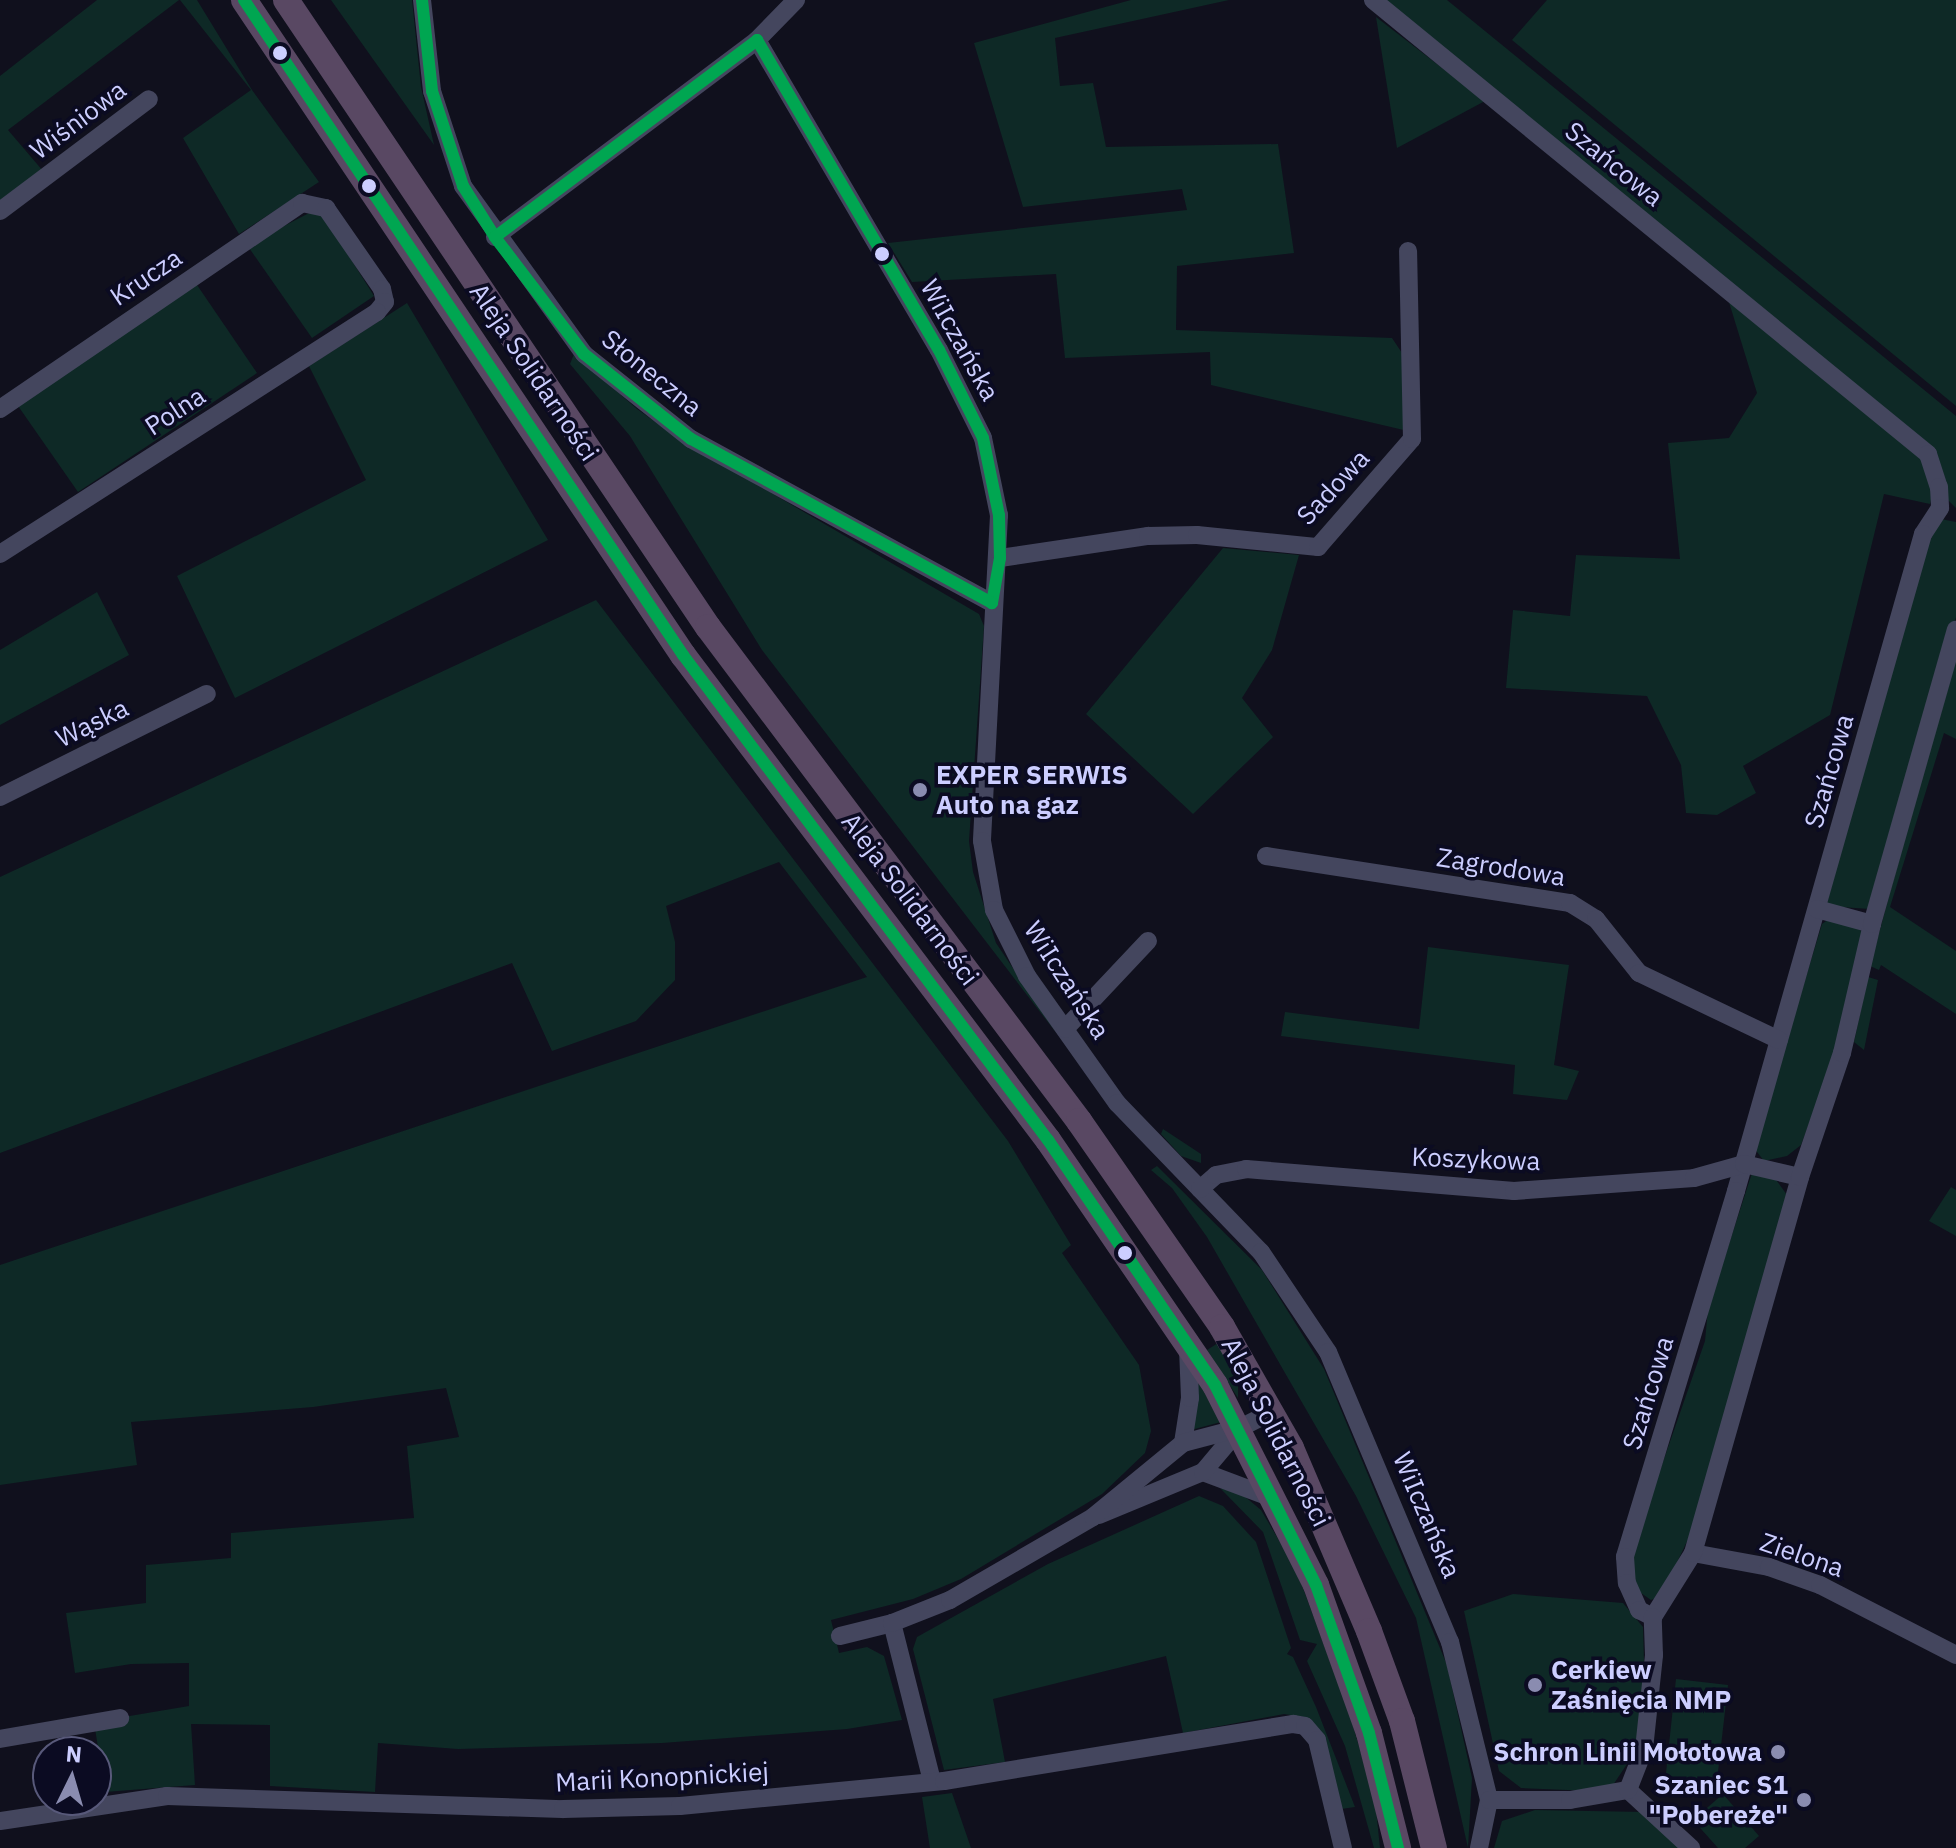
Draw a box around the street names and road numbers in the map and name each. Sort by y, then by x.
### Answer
street label: Wiśniowa [24,74,132,166]
street label: Szańcowa [1559,115,1669,213]
street label: Krucza [104,242,188,312]
street label: WiIczańska [914,274,1006,406]
street label: Aleja Solidarności [463,277,605,467]
street label: Słoneczna [596,323,708,423]
street label: Polna [139,380,211,442]
street label: Sadowa [1290,443,1376,531]
street label: Wąska [51,692,133,754]
street label: Szańcowa [1798,711,1860,831]
street label: Aleja Solidarności [835,807,985,991]
street label: Zagrodowa [1434,841,1568,893]
street label: WiIczańska [1017,915,1117,1045]
street label: Koszykowa [1411,1141,1541,1177]
street label: Aleja Solidarności [1215,1332,1337,1532]
street label: Szańcowa [1616,1333,1680,1453]
street label: WiIczańska [1386,1447,1468,1583]
street label: Zielona [1756,1526,1848,1584]
street label: Marii Konopnickiej [554,1756,770,1798]

